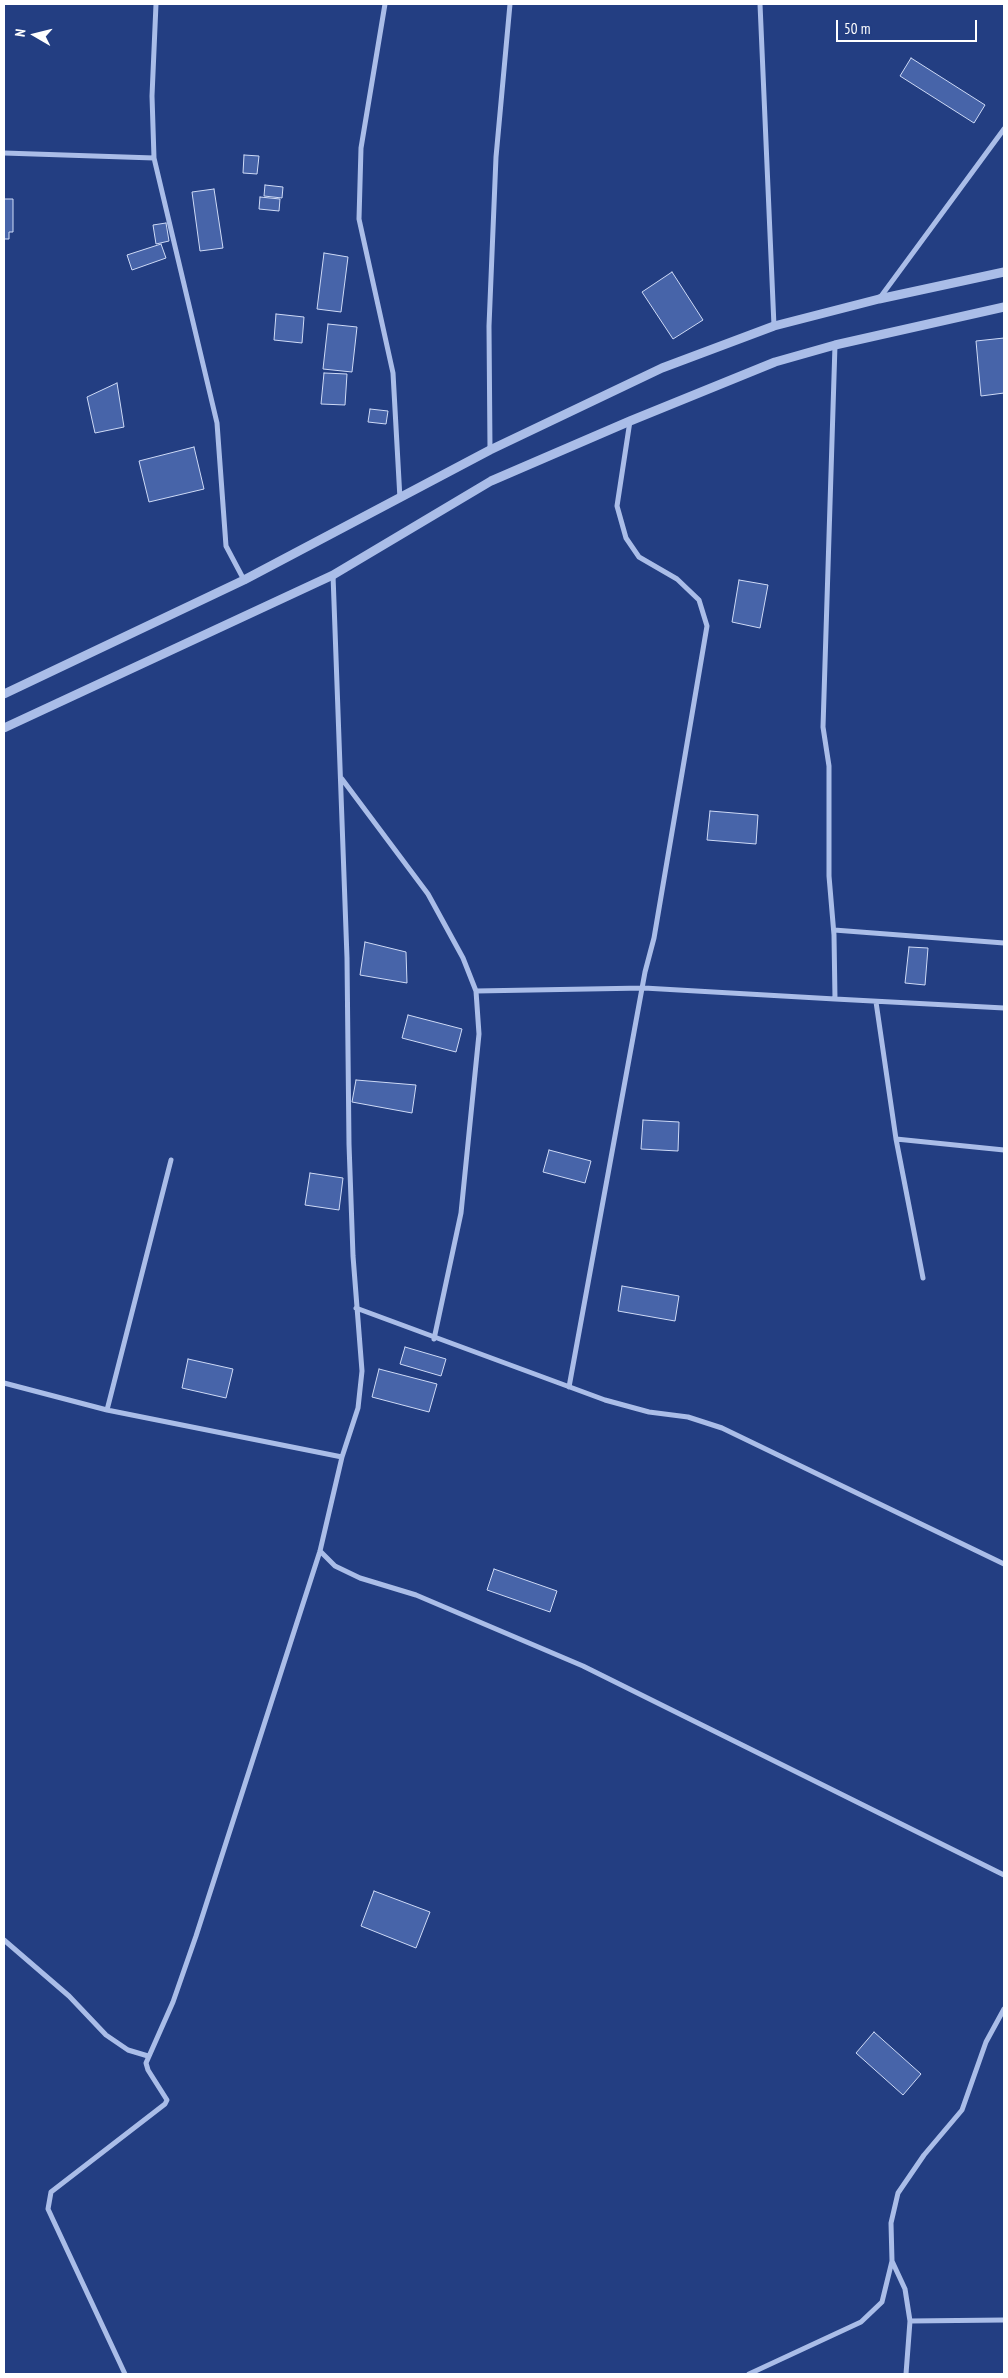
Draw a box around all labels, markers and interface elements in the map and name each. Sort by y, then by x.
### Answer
north arrow [10,10,60,60]
scale bar [838,10,979,42]
text: 50 m [844,19,870,38]
text: N [11,28,30,38]

